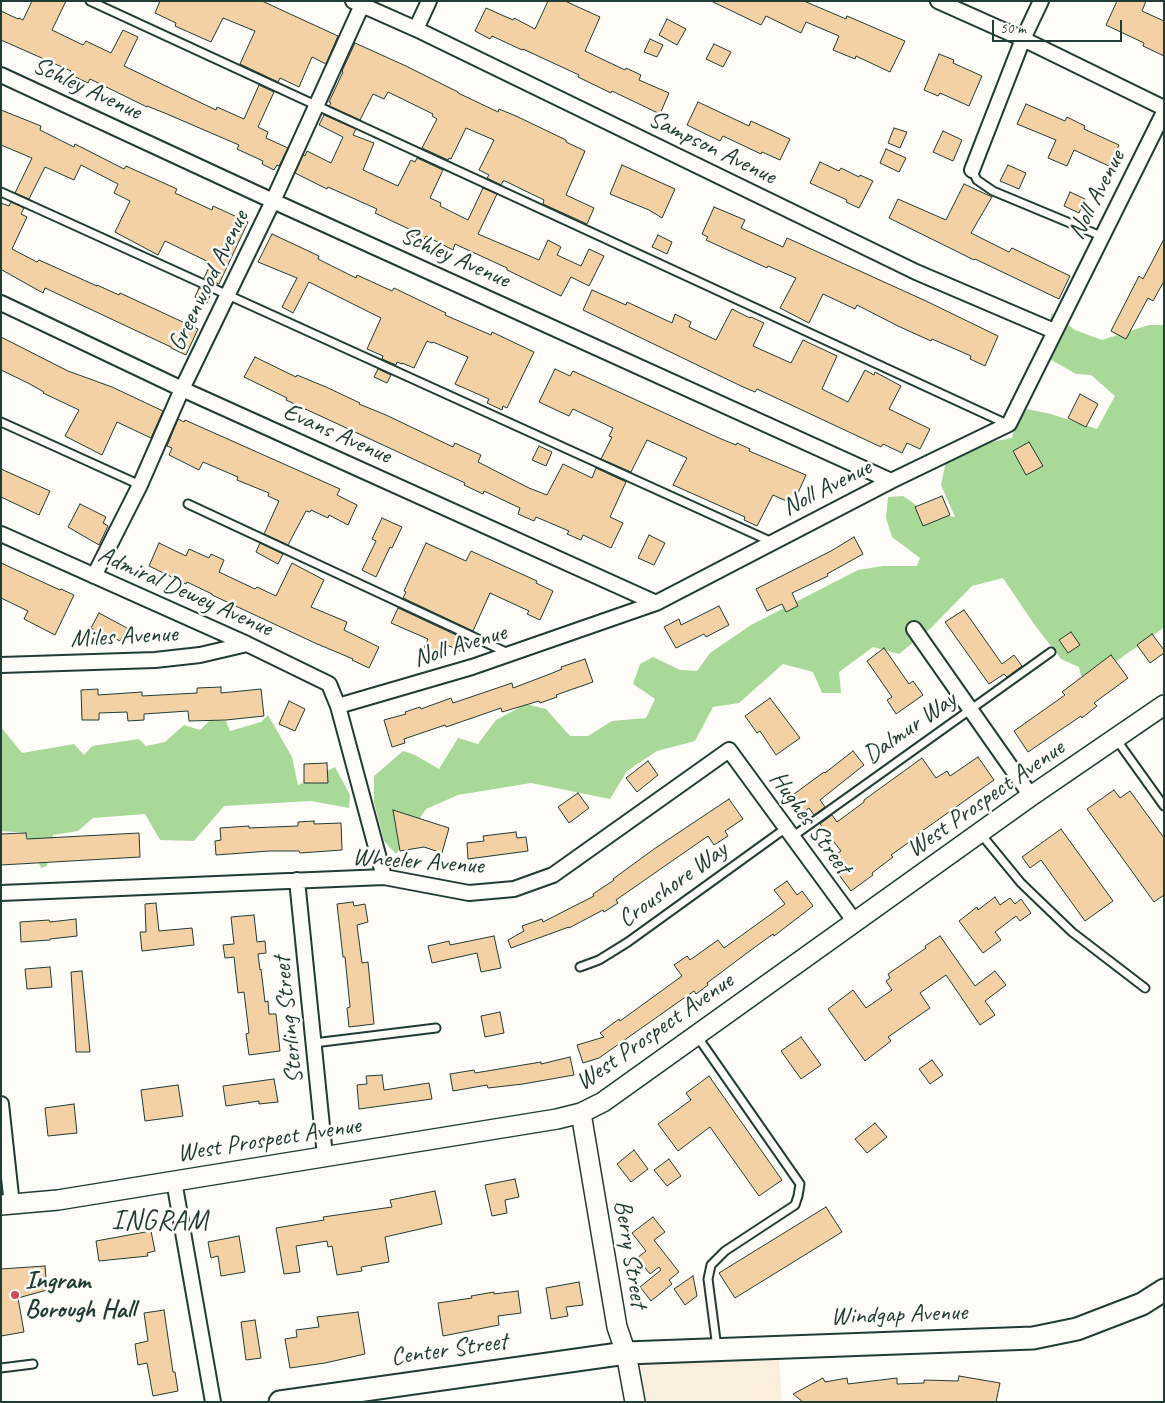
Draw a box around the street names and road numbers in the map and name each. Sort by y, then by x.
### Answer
street label: Schley Avenue [28,51,146,127]
street label: Sampson Avenue [643,104,781,192]
street label: Noll Avenue [1062,146,1132,244]
street label: Greenwood Avenue [162,206,256,356]
street label: Schley Avenue [396,221,514,295]
street label: Evans Avenue [278,397,396,471]
street label: Noll Avenue [778,453,876,523]
street label: Admiral Dewey Avenue [93,540,277,644]
street label: Noll Avenue [410,618,510,674]
street label: Miles Avenue [70,619,178,655]
street label: Dalmur Way [858,685,962,771]
street label: West Prospect Avenue [901,734,1071,864]
street label: Hughes Street [762,765,858,881]
street label: Croushore Way [613,835,733,935]
street label: Wheeler Avenue [351,842,485,882]
street label: Sterling Street [267,955,311,1085]
street label: West Prospect Avenue [570,967,740,1097]
street label: West Prospect Avenue [175,1111,363,1169]
street label: Berry Street [607,1198,653,1310]
street label: Windgap Avenue [830,1298,968,1332]
street label: Center Street [389,1327,509,1373]

